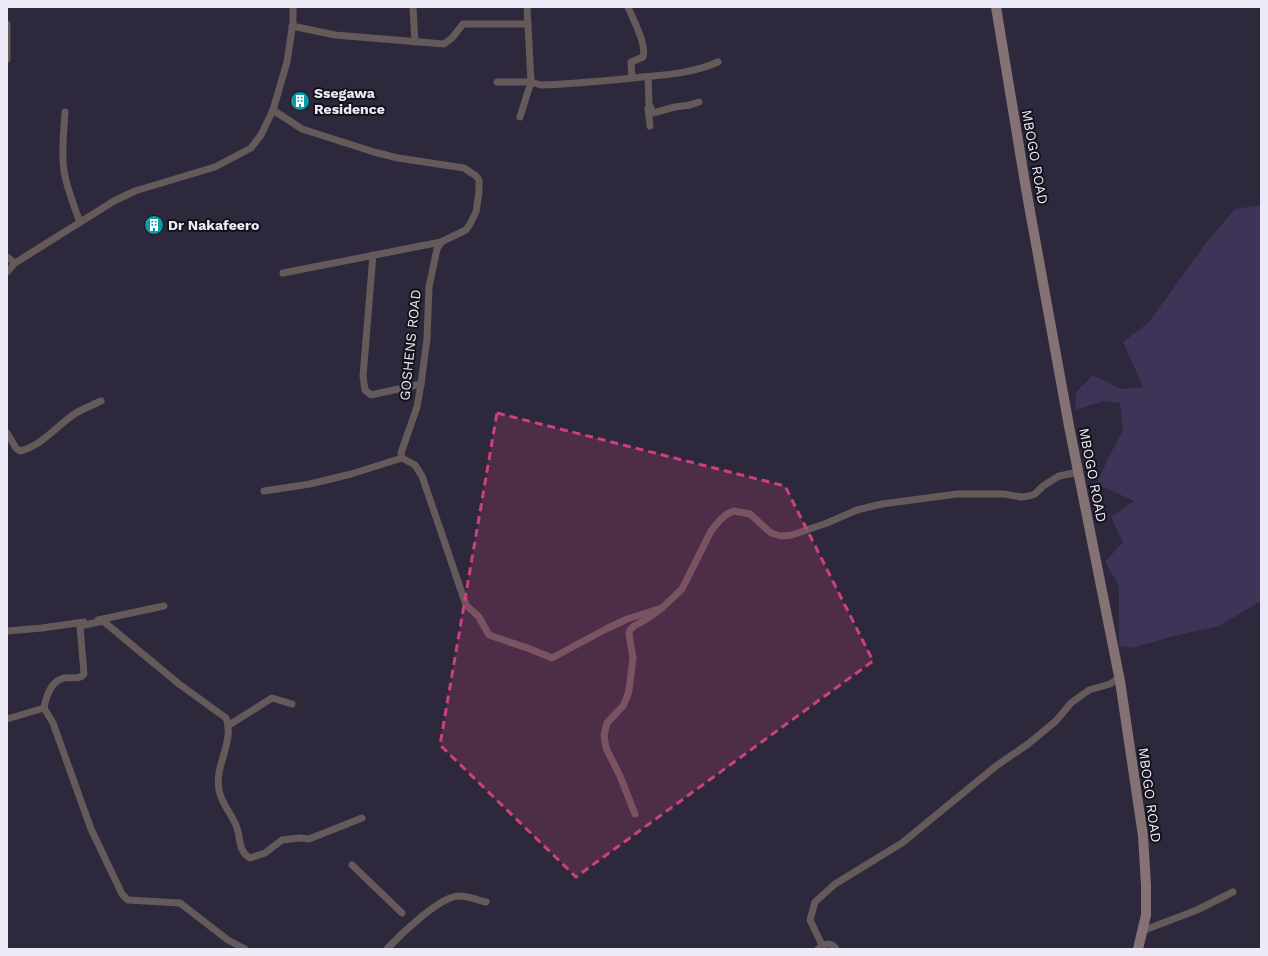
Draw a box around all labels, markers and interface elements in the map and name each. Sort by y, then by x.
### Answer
place label: Ssegawa Residence [314,85,385,117]
building icon: Ssegawa Residence [289,90,311,112]
street label: MBOGO ROAD [1019,108,1051,206]
building icon: Dr Nakafeero [143,214,165,236]
place label: Dr Nakafeero [168,217,259,233]
street label: GOSHENS ROAD [396,289,424,401]
street label: MBOGO ROAD [1076,427,1110,523]
street label: MBOGO ROAD [1135,747,1165,843]

